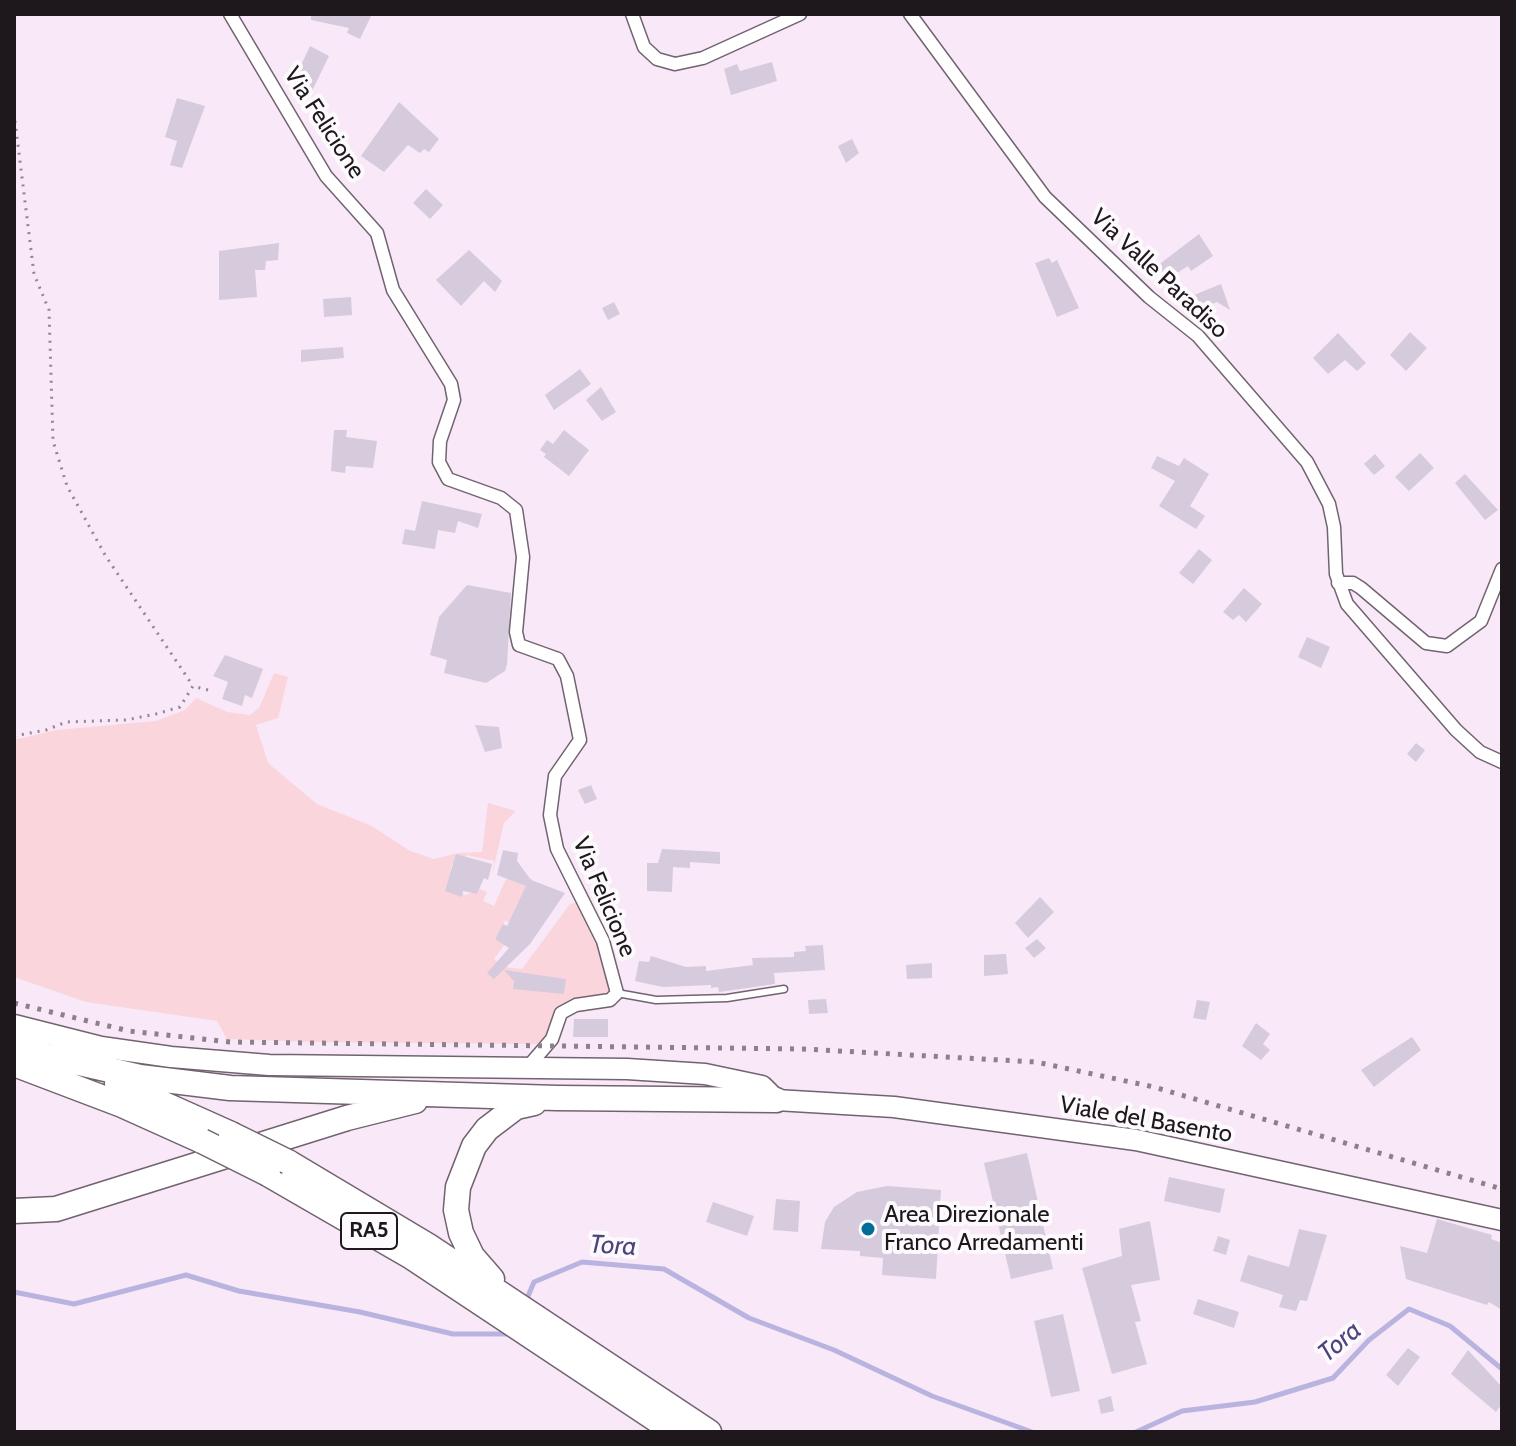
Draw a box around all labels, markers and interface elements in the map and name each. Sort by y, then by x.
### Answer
street label: Via Felicione [277,62,371,184]
street label: Via Valle Paradiso [1084,203,1234,345]
street label: Via Felicione [566,833,642,961]
street label: Viale del Basento [1057,1091,1235,1149]
place label: Area Direzionale Franco Arredamenti [884,1201,1084,1257]
road number: RA5 [341,1213,397,1249]
marker: Area Direzionale Franco Arredamenti [859,1220,877,1238]
water label: Tora [589,1229,637,1263]
water label: Tora [1312,1315,1368,1369]

